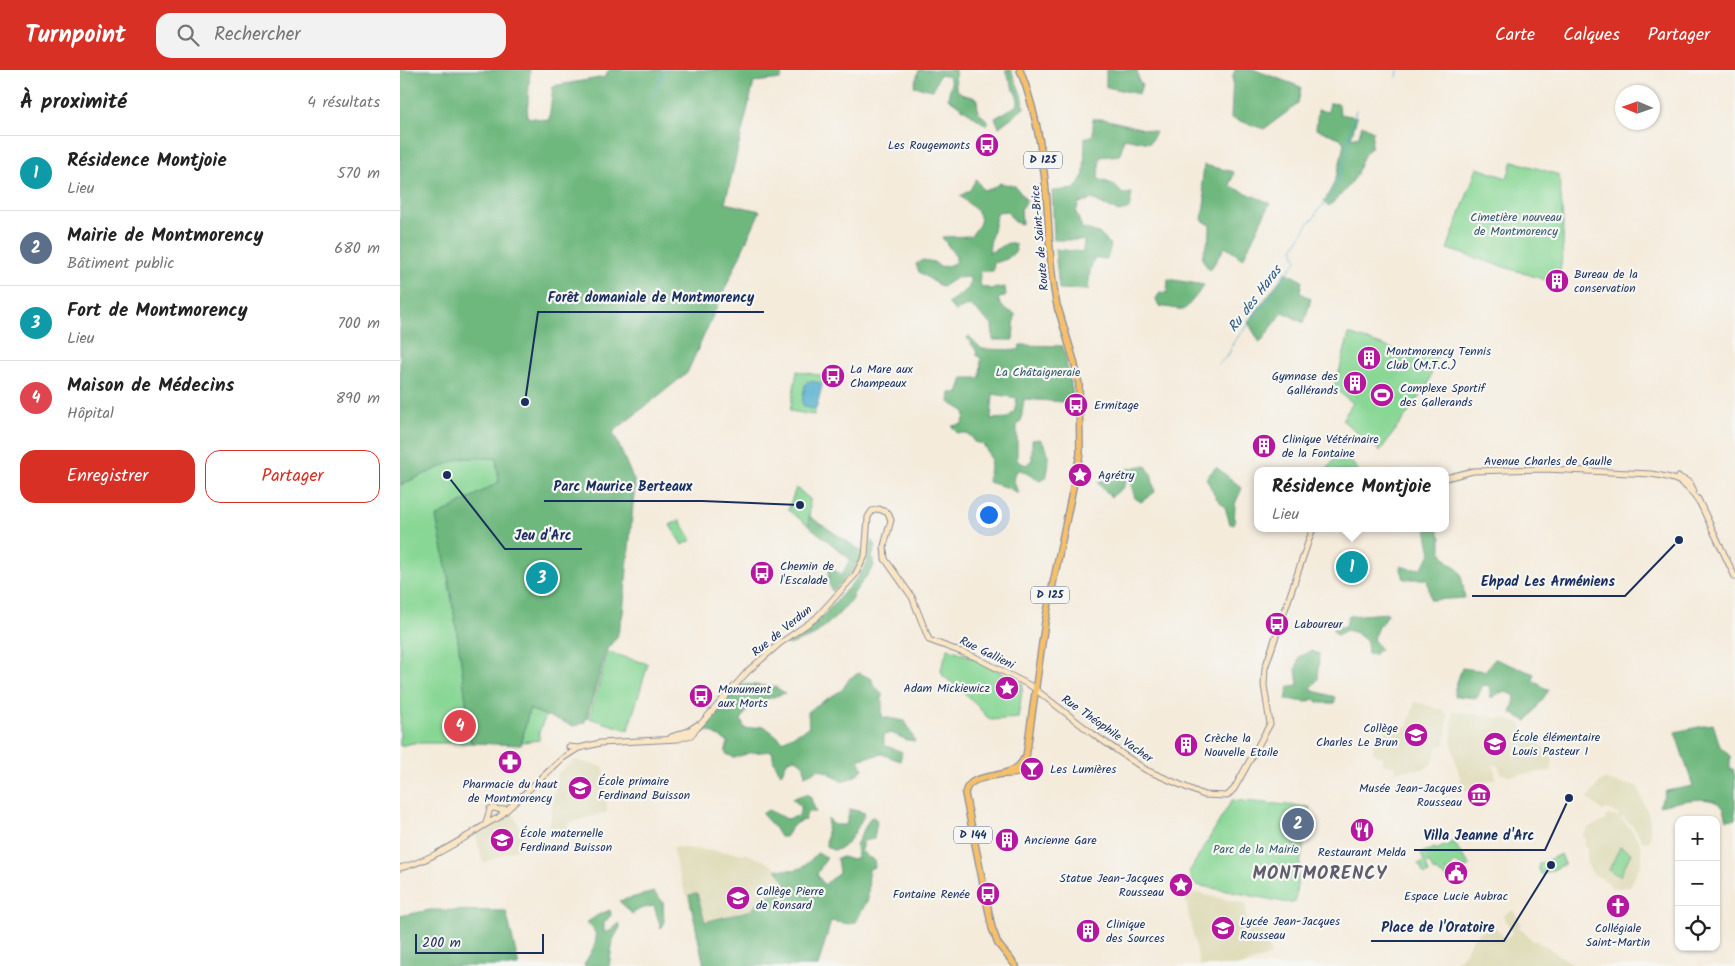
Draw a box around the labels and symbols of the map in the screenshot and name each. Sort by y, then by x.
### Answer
north arrow [1615,85,1660,130]
bus stop icon: Les Rougemonts [974,132,1000,158]
place label: Les Rougemonts [888,136,970,155]
road number: D 125 [1024,152,1062,168]
street label: Route de Saint-Brice [1026,184,1054,292]
park label: Cimetière nouveau de Montmorency [1470,208,1562,241]
water label: Ru des Haras [1223,259,1289,337]
place label: Bureau de la conservation [1574,265,1638,298]
building icon: Bureau de la conservation [1544,268,1570,294]
callout: Forêt domaniale de Montmorency [538,283,764,312]
text: Forêt domaniale de Montmorency [548,287,755,309]
place label: Montmorency Tennis Club (M.T.C.) [1386,342,1491,375]
building icon: Montmorency Tennis Club (M.T.C.) [1356,345,1382,371]
place label: La Mare aux Champeaux [850,360,914,393]
bus stop icon: La Mare aux Champeaux [820,363,846,389]
park label: La Châtaigneraie [996,363,1081,382]
place label: Gymnase des Gallérands [1272,367,1338,400]
building icon: Gymnase des Gallérands [1342,370,1368,396]
place label: Complexe Sportif des Gallerands [1400,379,1487,412]
sports icon: Complexe Sportif des Gallerands [1369,382,1395,408]
bus stop icon: Ermitage [1063,392,1089,418]
place label: Ermitage [1094,396,1139,415]
place label: Clinique Vétérinaire de la Fontaine [1282,430,1379,463]
building icon: Clinique Vétérinaire de la Fontaine [1251,433,1277,459]
street label: Avenue Charles de Gaulle [1484,452,1613,471]
place icon: Agrétry [1067,462,1093,488]
place label: Agrétry [1098,466,1135,485]
callout: Parc Maurice Berteaux [544,472,702,501]
text: Parc Maurice Berteaux [554,476,693,498]
your location [976,502,1002,528]
callout: Jeu d'Arc [505,520,582,549]
text: Jeu d'Arc [514,525,572,547]
pin: 1 [1336,548,1368,586]
place label: Chemin de l'Escalade [780,557,835,590]
pin: 3 [526,559,558,597]
bus stop icon: Chemin de l'Escalade [749,560,775,586]
callout: Ehpad Les Arméniens [1472,567,1625,596]
text: Ehpad Les Arméniens [1481,571,1615,593]
road number: D 125 [1031,586,1069,604]
street label: Rue de Verdun [748,601,816,661]
bus stop icon: Laboureur [1264,611,1290,637]
place label: Laboureur [1294,615,1344,634]
street label: Rue Gallieni [956,631,1019,675]
place icon: Adam Mickiewicz [994,675,1020,701]
place label: Adam Mickiewicz [904,679,990,698]
place label: Monument aux Morts [718,680,771,713]
bus stop icon: Monument aux Morts [688,683,714,709]
street label: Rue Théophile Vacher [1057,690,1157,768]
pin: 4 [444,707,476,745]
place label: Collège Charles Le Brun [1316,719,1399,752]
school or university icon: Collège Charles Le Brun [1403,722,1429,748]
place label: École élémentaire Louis Pasteur 1 [1512,728,1601,761]
place label: Crèche la Nouvelle Etoile [1204,729,1279,762]
school or university icon: École élémentaire Louis Pasteur 1 [1482,731,1508,757]
building icon: Crèche la Nouvelle Etoile [1173,732,1199,758]
pharmacy icon: Pharmacie du haut de Montmorency [497,749,523,775]
bar icon: Les Lumières [1019,756,1045,782]
place label: Les Lumières [1050,760,1116,779]
place label: École primaire Ferdinand Buisson [598,772,690,805]
place label: Pharmacie du haut de Montmorency [462,775,558,808]
school or university icon: École primaire Ferdinand Buisson [567,775,593,801]
place label: Musée Jean-Jacques Rousseau [1359,779,1462,812]
museum icon: Musée Jean-Jacques Rousseau [1466,782,1492,808]
pin: 2 [1282,805,1314,843]
restaurant icon: Restaurant Melda [1349,817,1375,843]
callout: Villa Jeanne d'Arc [1414,821,1545,850]
place label: École maternelle Ferdinand Buisson [520,824,612,857]
text: Villa Jeanne d'Arc [1424,825,1535,847]
road number: D 144 [954,826,992,844]
school or university icon: École maternelle Ferdinand Buisson [489,827,515,853]
building icon: Ancienne Gare [994,827,1020,853]
place label: Ancienne Gare [1024,831,1097,850]
park label: Parc de la Mairie [1213,840,1300,859]
place label: Restaurant Melda [1318,843,1407,862]
district label: MONTMORENCY [1253,860,1387,889]
public building icon: Espace Lucie Aubrac [1443,860,1469,886]
place label: Statue Jean-Jacques Rousseau [1060,869,1164,902]
place icon: Statue Jean-Jacques Rousseau [1168,872,1194,898]
bus stop icon: Fontaine Renée [975,881,1001,907]
place label: Collège Pierre de Ronsard [756,882,824,915]
school or university icon: Collège Pierre de Ronsard [725,885,751,911]
place label: Fontaine Renée [893,885,971,904]
place label: Espace Lucie Aubrac [1404,887,1508,906]
church icon: Collégiale Saint-Martin [1605,893,1631,919]
place label: Lycée Jean-Jacques Rousseau [1240,912,1340,945]
callout: Place de l'Oratoire [1371,912,1504,941]
place label: Clinique des Sources [1106,915,1165,948]
school or university icon: Lycée Jean-Jacques Rousseau [1210,915,1236,941]
text: Place de l'Oratoire [1381,917,1495,939]
building icon: Clinique des Sources [1075,918,1101,944]
place label: Collégiale Saint-Martin [1586,919,1650,952]
scale bar [415,931,544,954]

